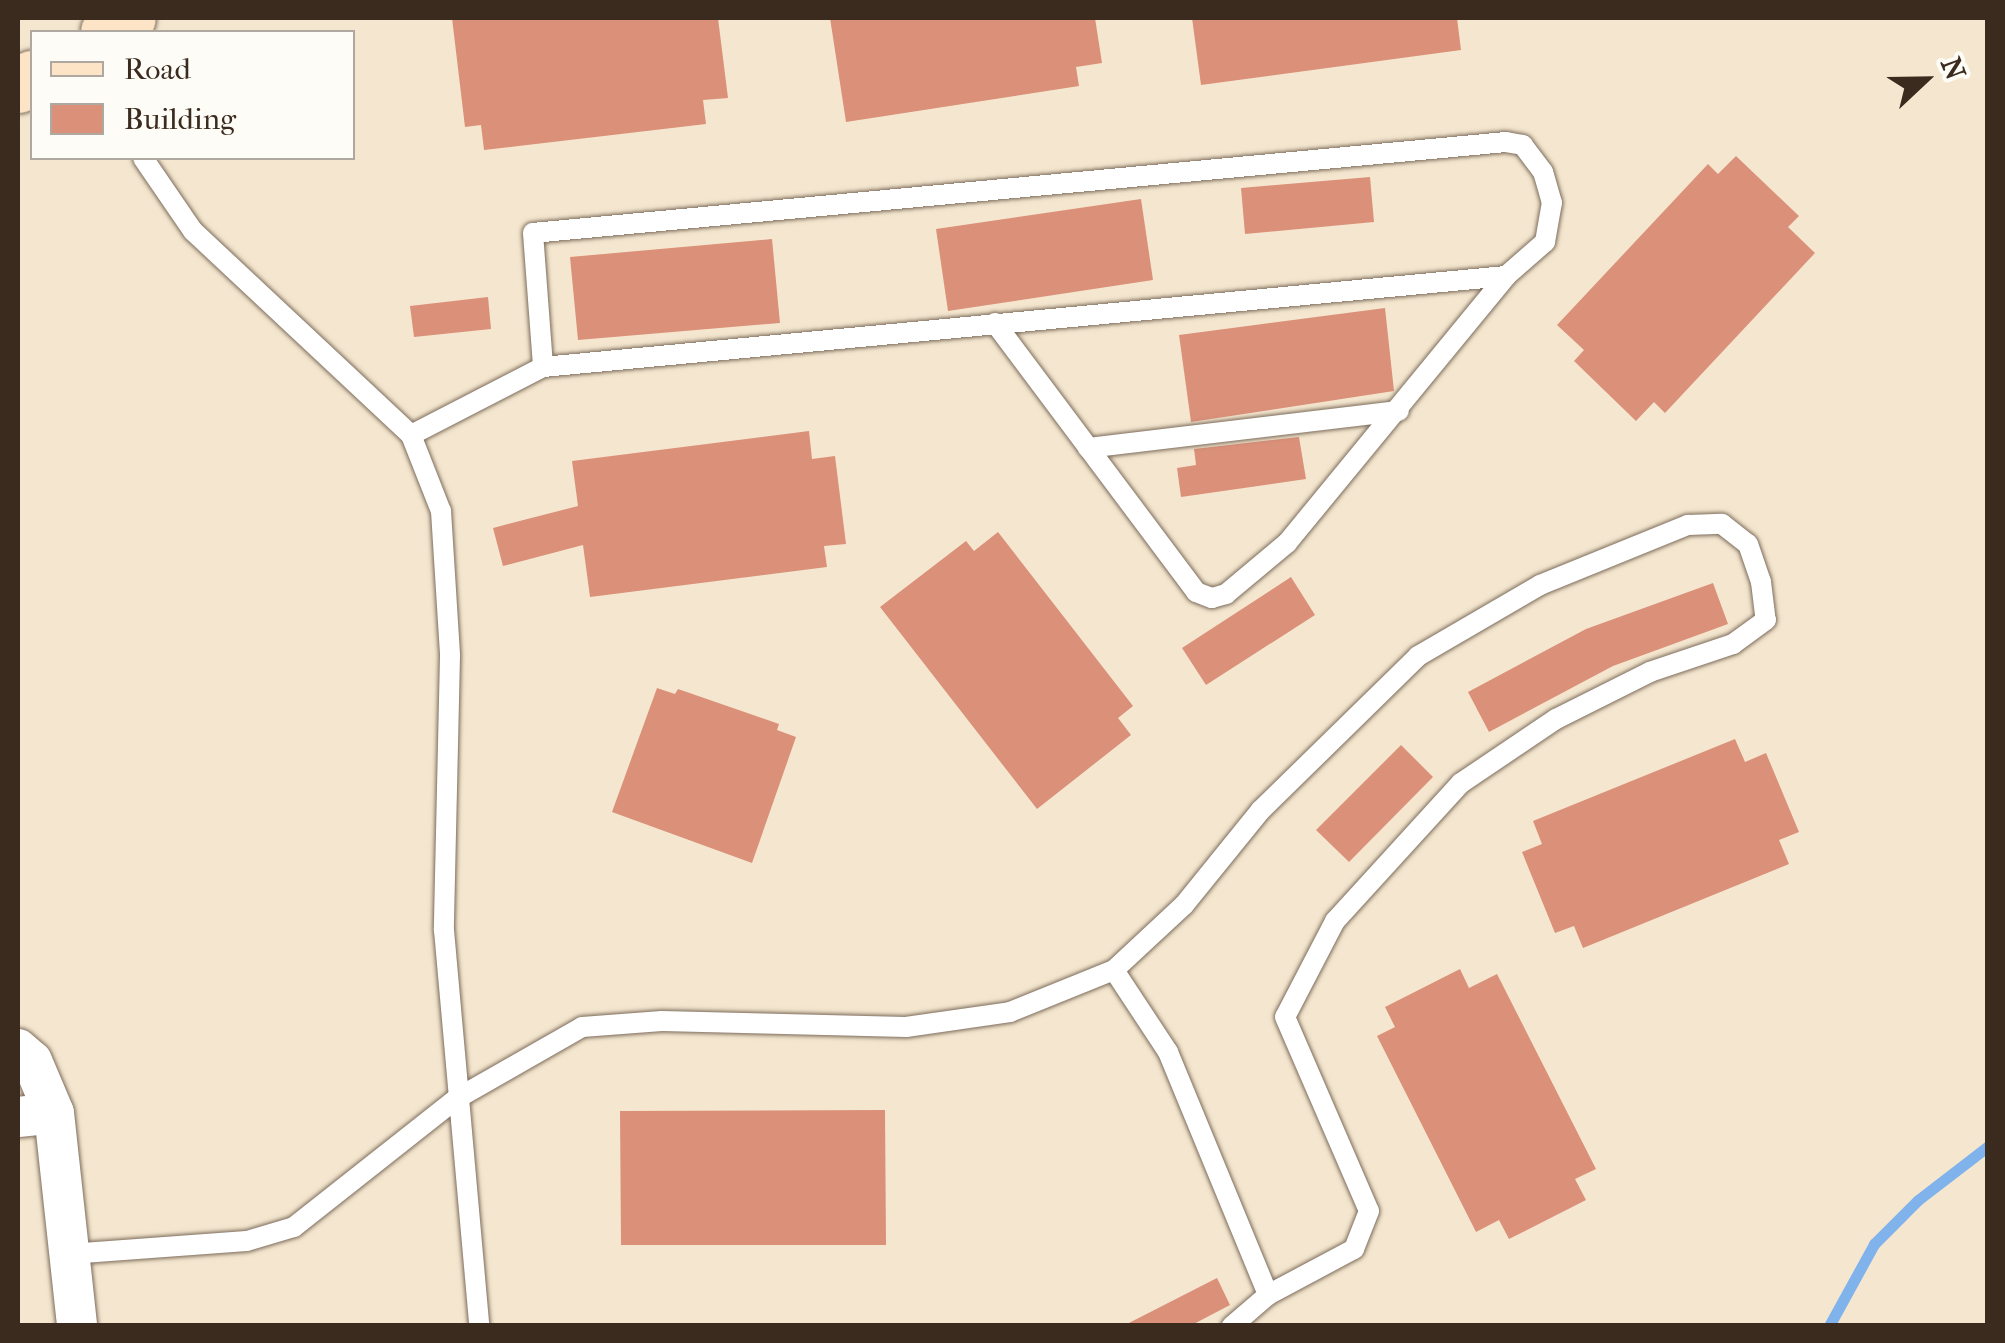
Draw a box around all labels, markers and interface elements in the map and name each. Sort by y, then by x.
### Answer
legend [30,30,355,160]
north arrow [1875,30,1975,130]
text: Road [124,52,191,87]
text: N [1934,53,1973,85]
text: Building [124,102,236,137]

